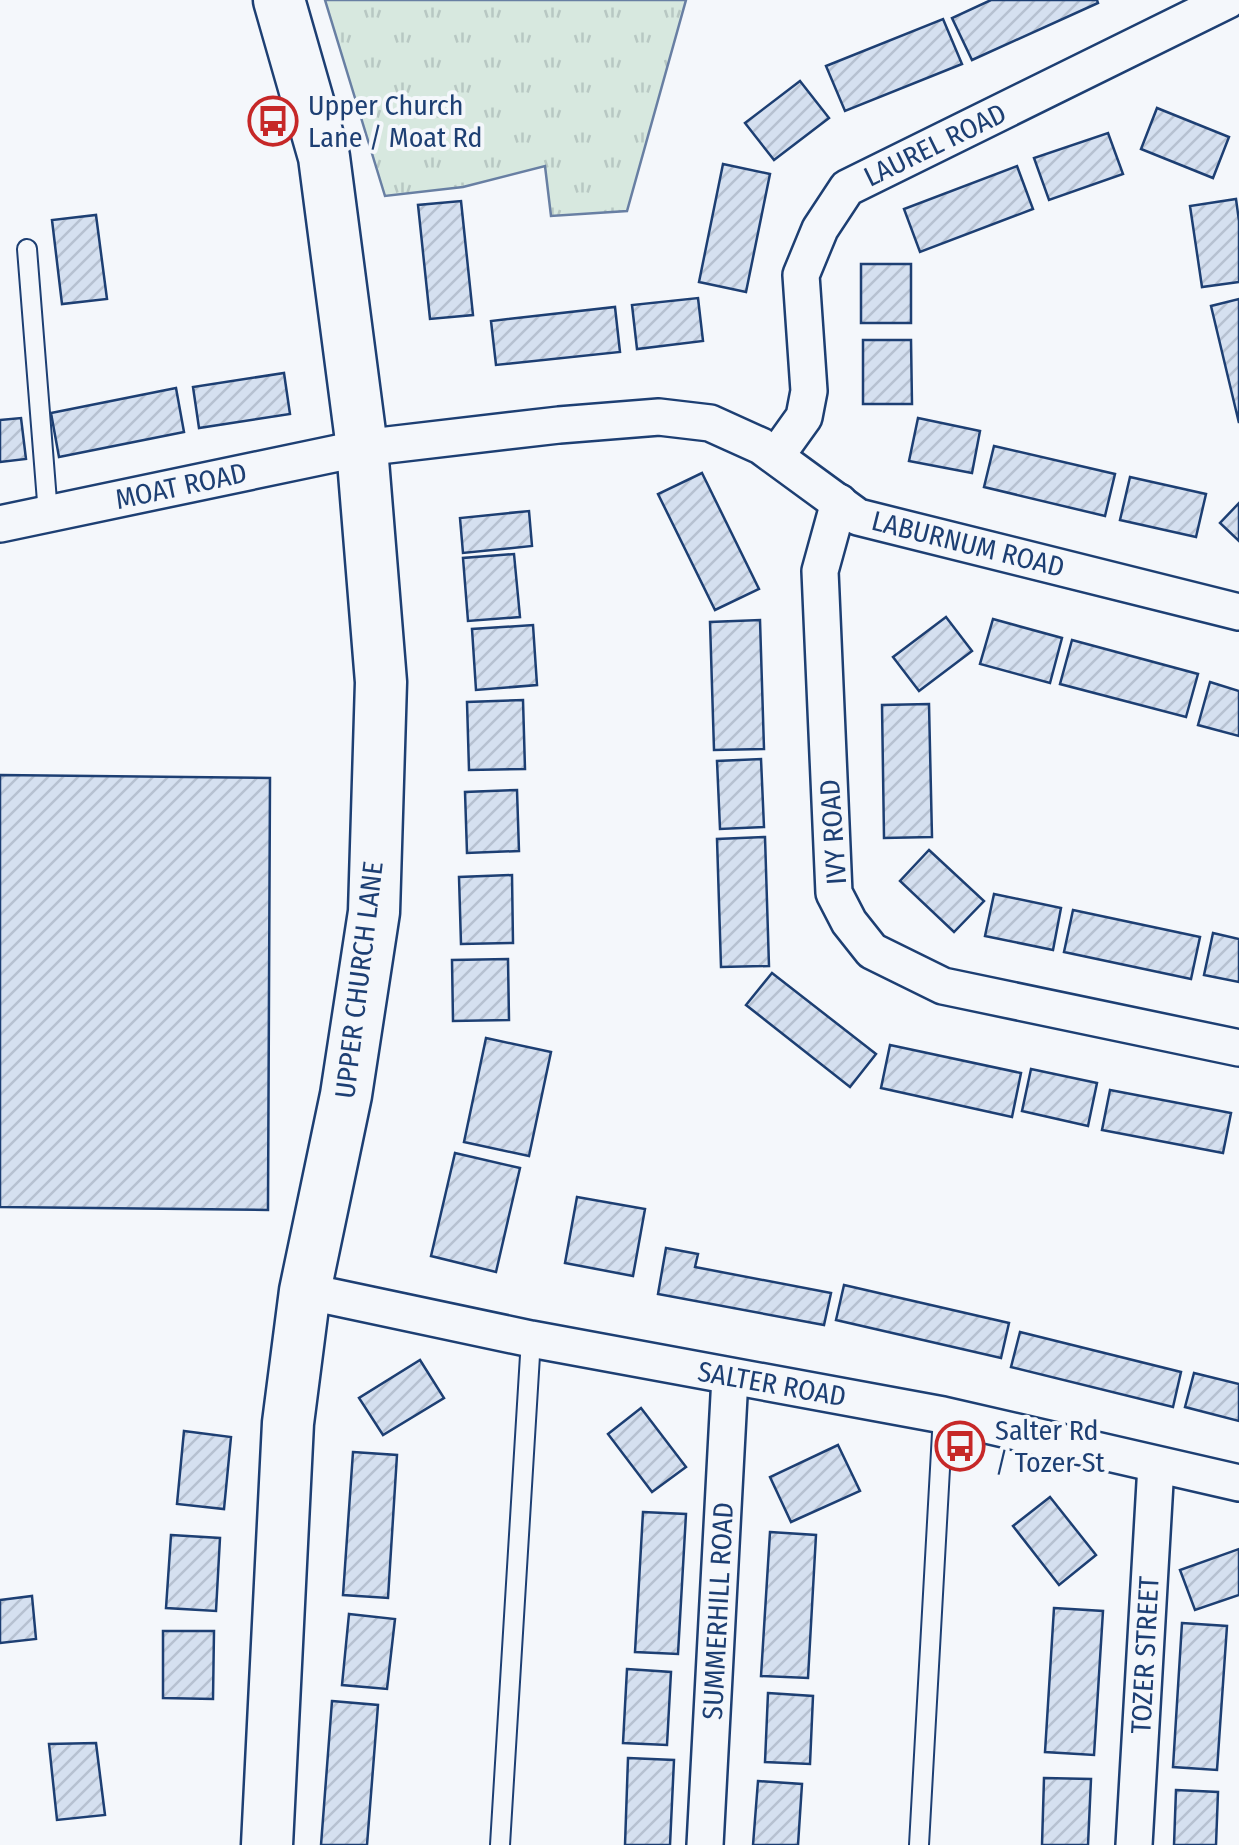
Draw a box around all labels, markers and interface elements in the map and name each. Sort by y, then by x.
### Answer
place label: Upper Church Lane / Moat Rd [308,89,482,154]
bus stop icon: Upper Church Lane / Moat Rd [247,95,299,147]
street label: LAUREL ROAD [859,96,1011,194]
street label: MOAT ROAD [112,456,250,516]
street label: LABURNUM ROAD [868,504,1068,584]
street label: IVY ROAD [813,778,853,886]
street label: UPPER CHURCH LANE [328,860,390,1100]
street label: SALTER ROAD [695,1355,849,1413]
place label: Salter Rd / Tozer St [995,1414,1106,1479]
bus stop icon: Salter Rd / Tozer St [934,1420,986,1472]
street label: SUMMERHILL ROAD [696,1502,740,1720]
street label: TOZER STREET [1124,1575,1166,1735]

